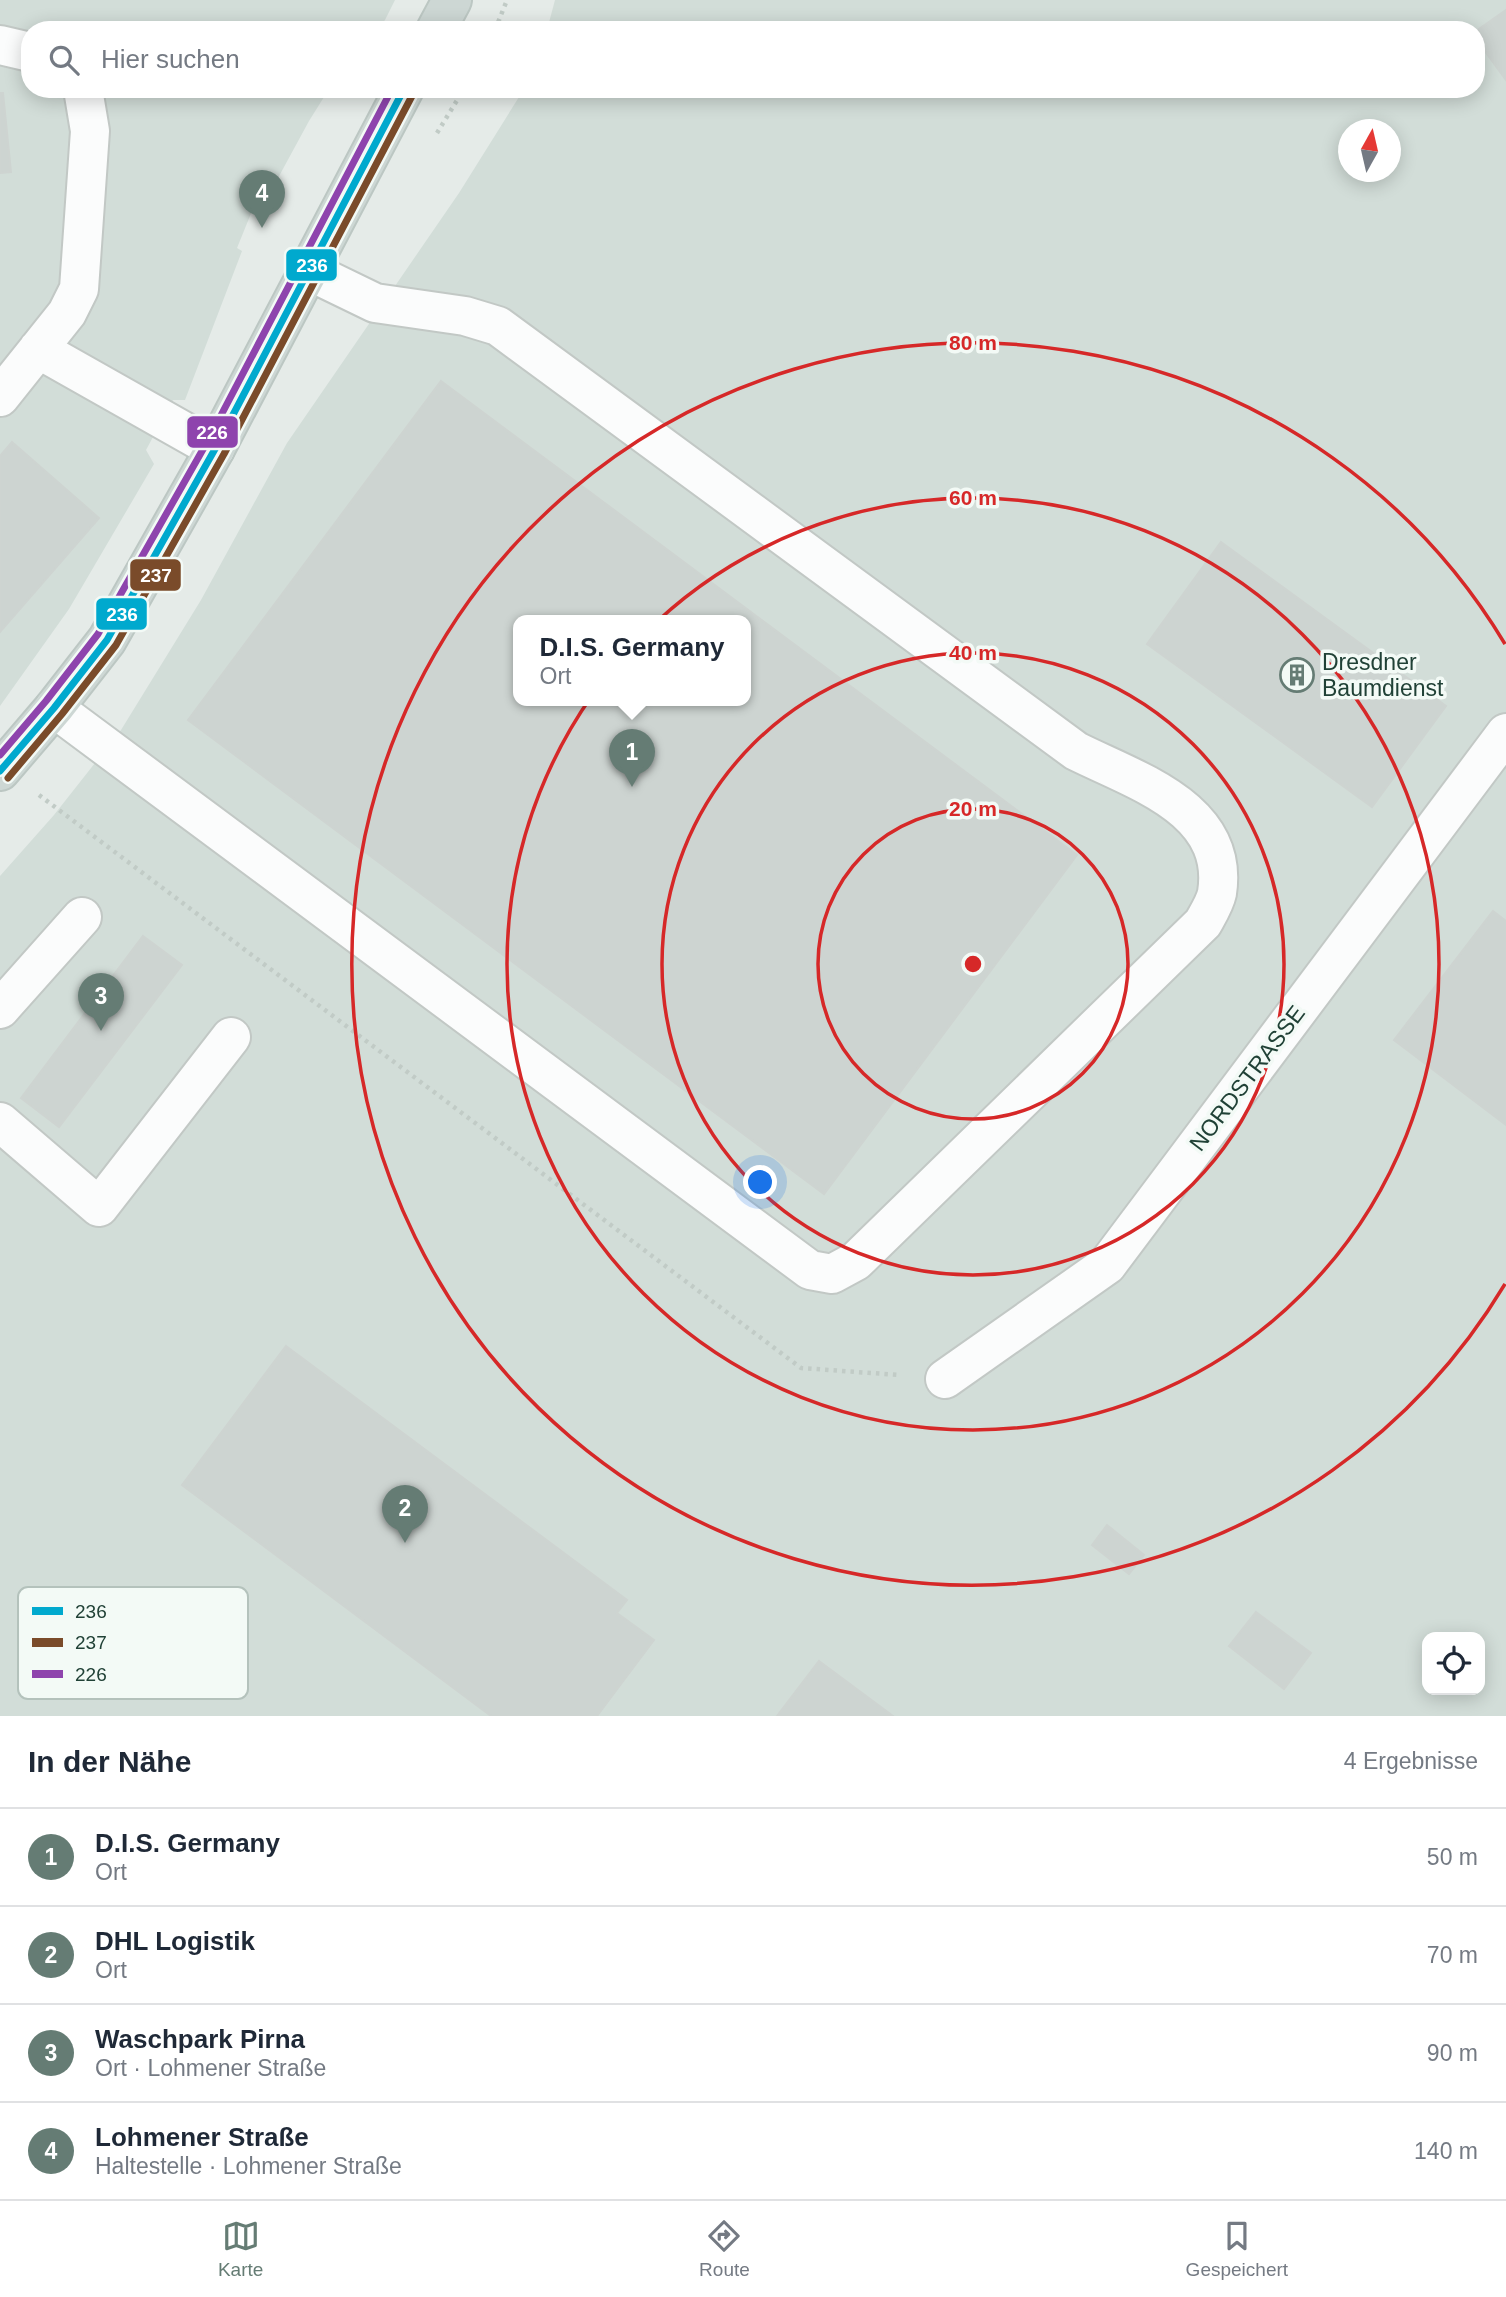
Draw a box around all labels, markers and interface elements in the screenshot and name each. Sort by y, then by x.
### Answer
search box [21,21,1485,98]
icon: search [45,41,83,79]
text: Hier suchen [101,44,240,74]
north arrow [1338,119,1401,182]
pin: 4 [239,170,285,228]
line badge: 236 [285,248,338,282]
text: 236 [296,255,328,276]
text: 80 m [949,331,997,354]
line badge: 226 [186,415,239,449]
text: 226 [196,422,228,443]
text: 60 m [949,486,997,509]
line badge: 237 [129,558,182,592]
text: 237 [140,565,172,586]
line badge: 236 [95,597,148,631]
text: 236 [106,604,138,625]
popup [513,615,751,706]
text: D.I.S. Germany [540,632,724,662]
text: 40 m [949,641,997,664]
place label: Dresdner Baumdienst [1322,649,1444,701]
building icon: Dresdner Baumdienst [1278,656,1316,694]
text: Ort [540,663,571,689]
pin: 1 [609,729,655,787]
text: 20 m [949,797,997,820]
centre of rings [961,952,985,976]
pin: 3 [78,973,124,1031]
street label: NORDSTRASSE [1184,1000,1310,1156]
your location [743,1165,777,1199]
pin: 2 [382,1485,428,1543]
legend [18,1587,248,1699]
text: 236 [75,1601,107,1622]
text: 237 [75,1632,107,1653]
map controls [1422,1632,1485,1695]
button: locate [1422,1632,1485,1695]
text: 226 [75,1664,107,1685]
text: In der Nähe [28,1745,191,1778]
text: 4 Ergebnisse [1344,1748,1478,1774]
text: D.I.S. Germany [95,1828,280,1858]
text: 1 [45,1844,57,1870]
text: 50 m [1427,1844,1478,1870]
text: Ort [95,1859,127,1885]
text: DHL Logistik [95,1926,255,1956]
text: 2 [45,1942,57,1968]
text: 70 m [1427,1942,1478,1968]
text: Ort [95,1957,127,1983]
text: Waschpark Pirna [95,2024,305,2054]
text: 3 [45,2040,57,2066]
text: 90 m [1427,2040,1478,2066]
text: Ort · Lohmener Straße [95,2055,326,2081]
text: Lohmener Straße [95,2122,309,2152]
text: 4 [45,2138,57,2164]
text: 140 m [1414,2138,1478,2164]
text: Haltestelle · Lohmener Straße [95,2153,402,2179]
tab: Karte [218,2217,263,2281]
tab: Route [699,2217,750,2281]
tab: Gespeichert [1186,2217,1288,2281]

